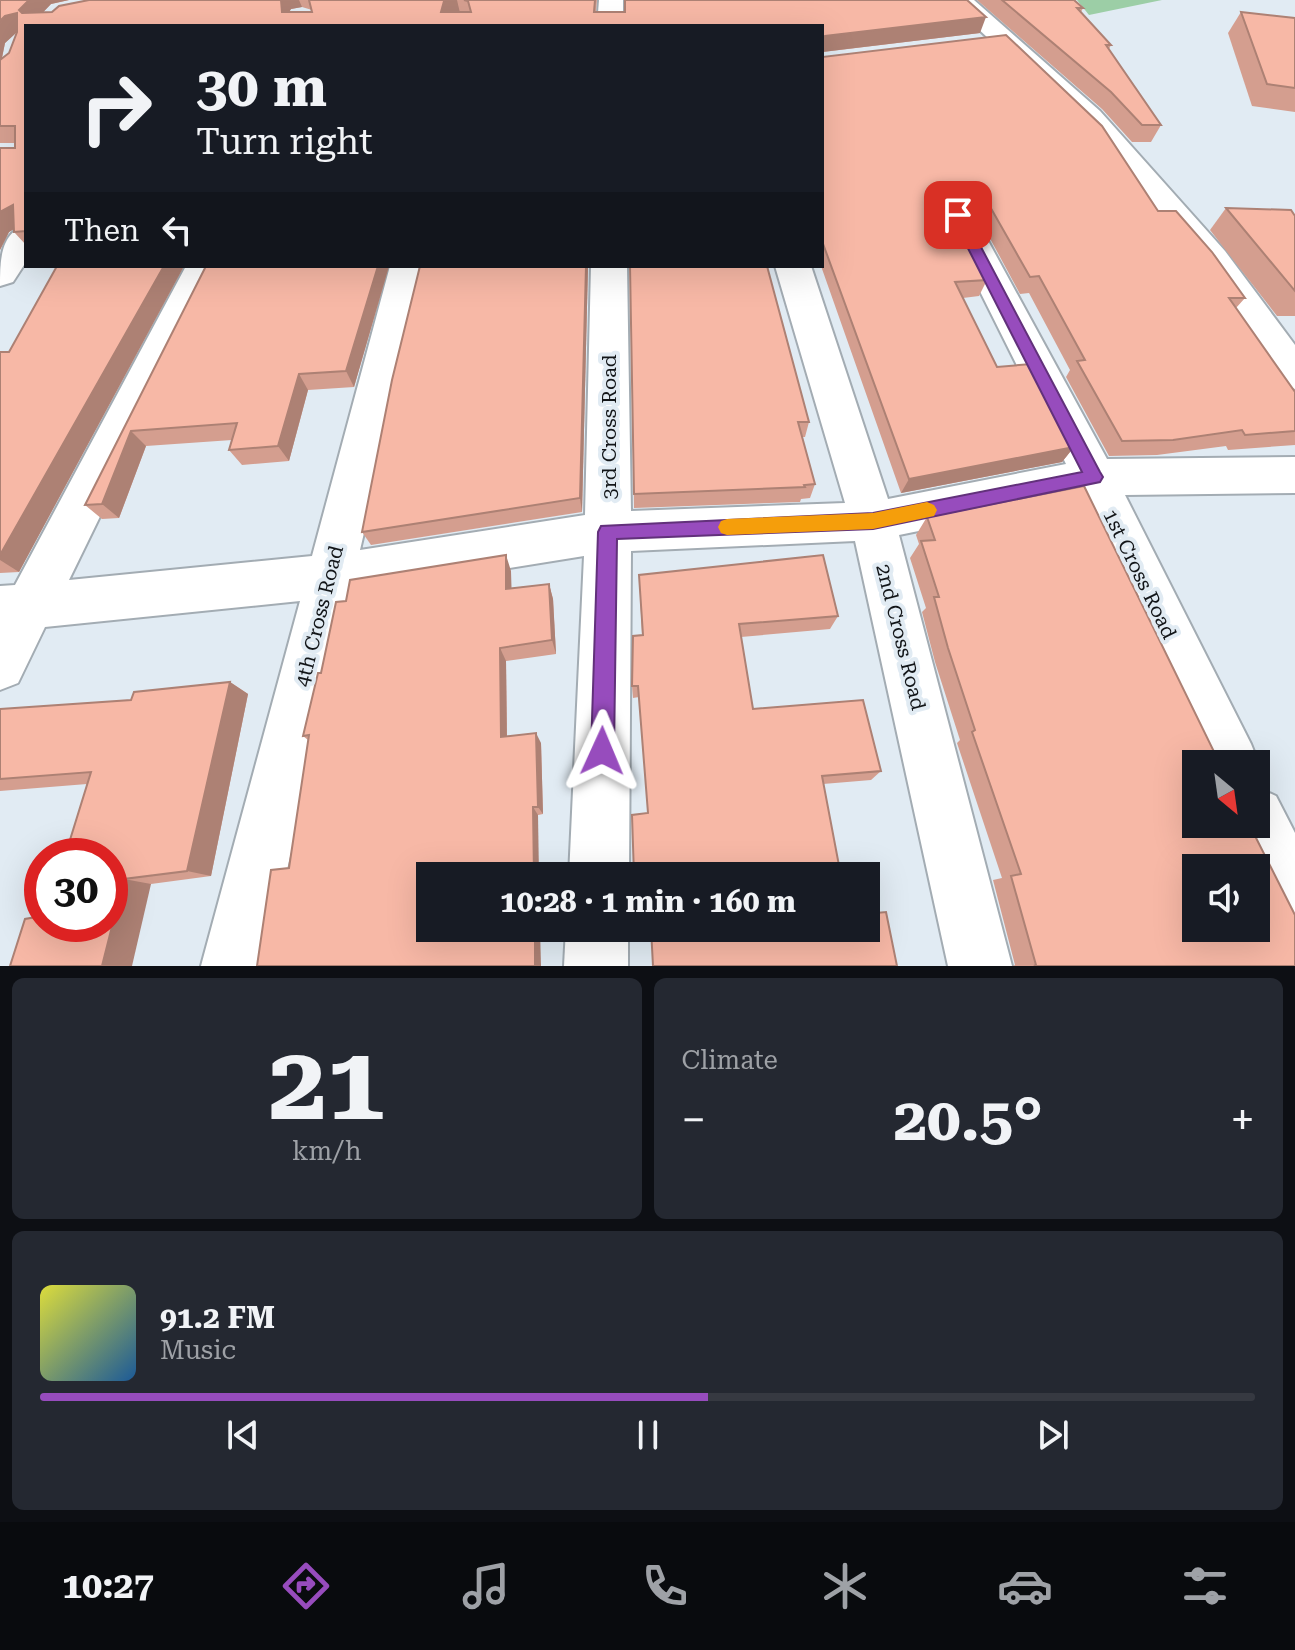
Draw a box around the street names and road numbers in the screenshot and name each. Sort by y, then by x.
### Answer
street label: 3rd Cross Road [597,354,621,499]
street label: 1st Cross Road [1098,505,1182,643]
street label: 4th Cross Road [290,543,348,689]
street label: 2nd Cross Road [871,561,931,713]

